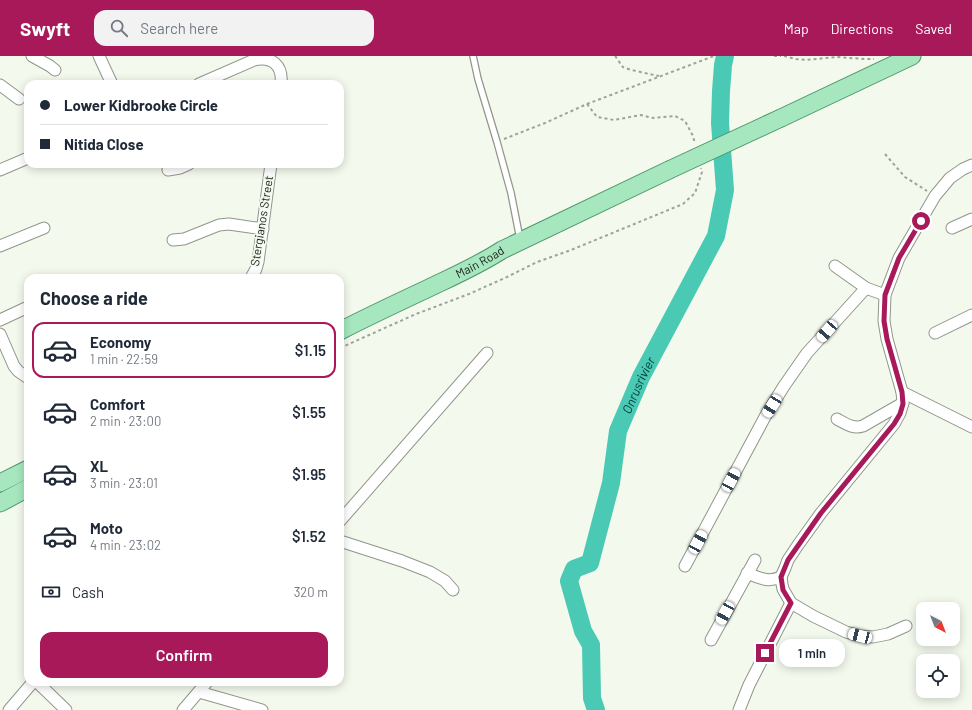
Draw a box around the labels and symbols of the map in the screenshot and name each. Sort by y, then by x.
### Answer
street label: Stergianos Street [247,175,275,267]
route start [912,212,930,230]
street label: Main Road [453,243,506,280]
car [815,318,839,344]
water label: Onrusrivier [618,354,658,416]
car [761,393,783,419]
car [720,467,742,493]
car [687,529,709,555]
car [714,600,736,626]
north arrow [916,602,960,646]
car [847,627,873,645]
callout: 1 min [779,639,845,667]
route end [756,644,774,662]

